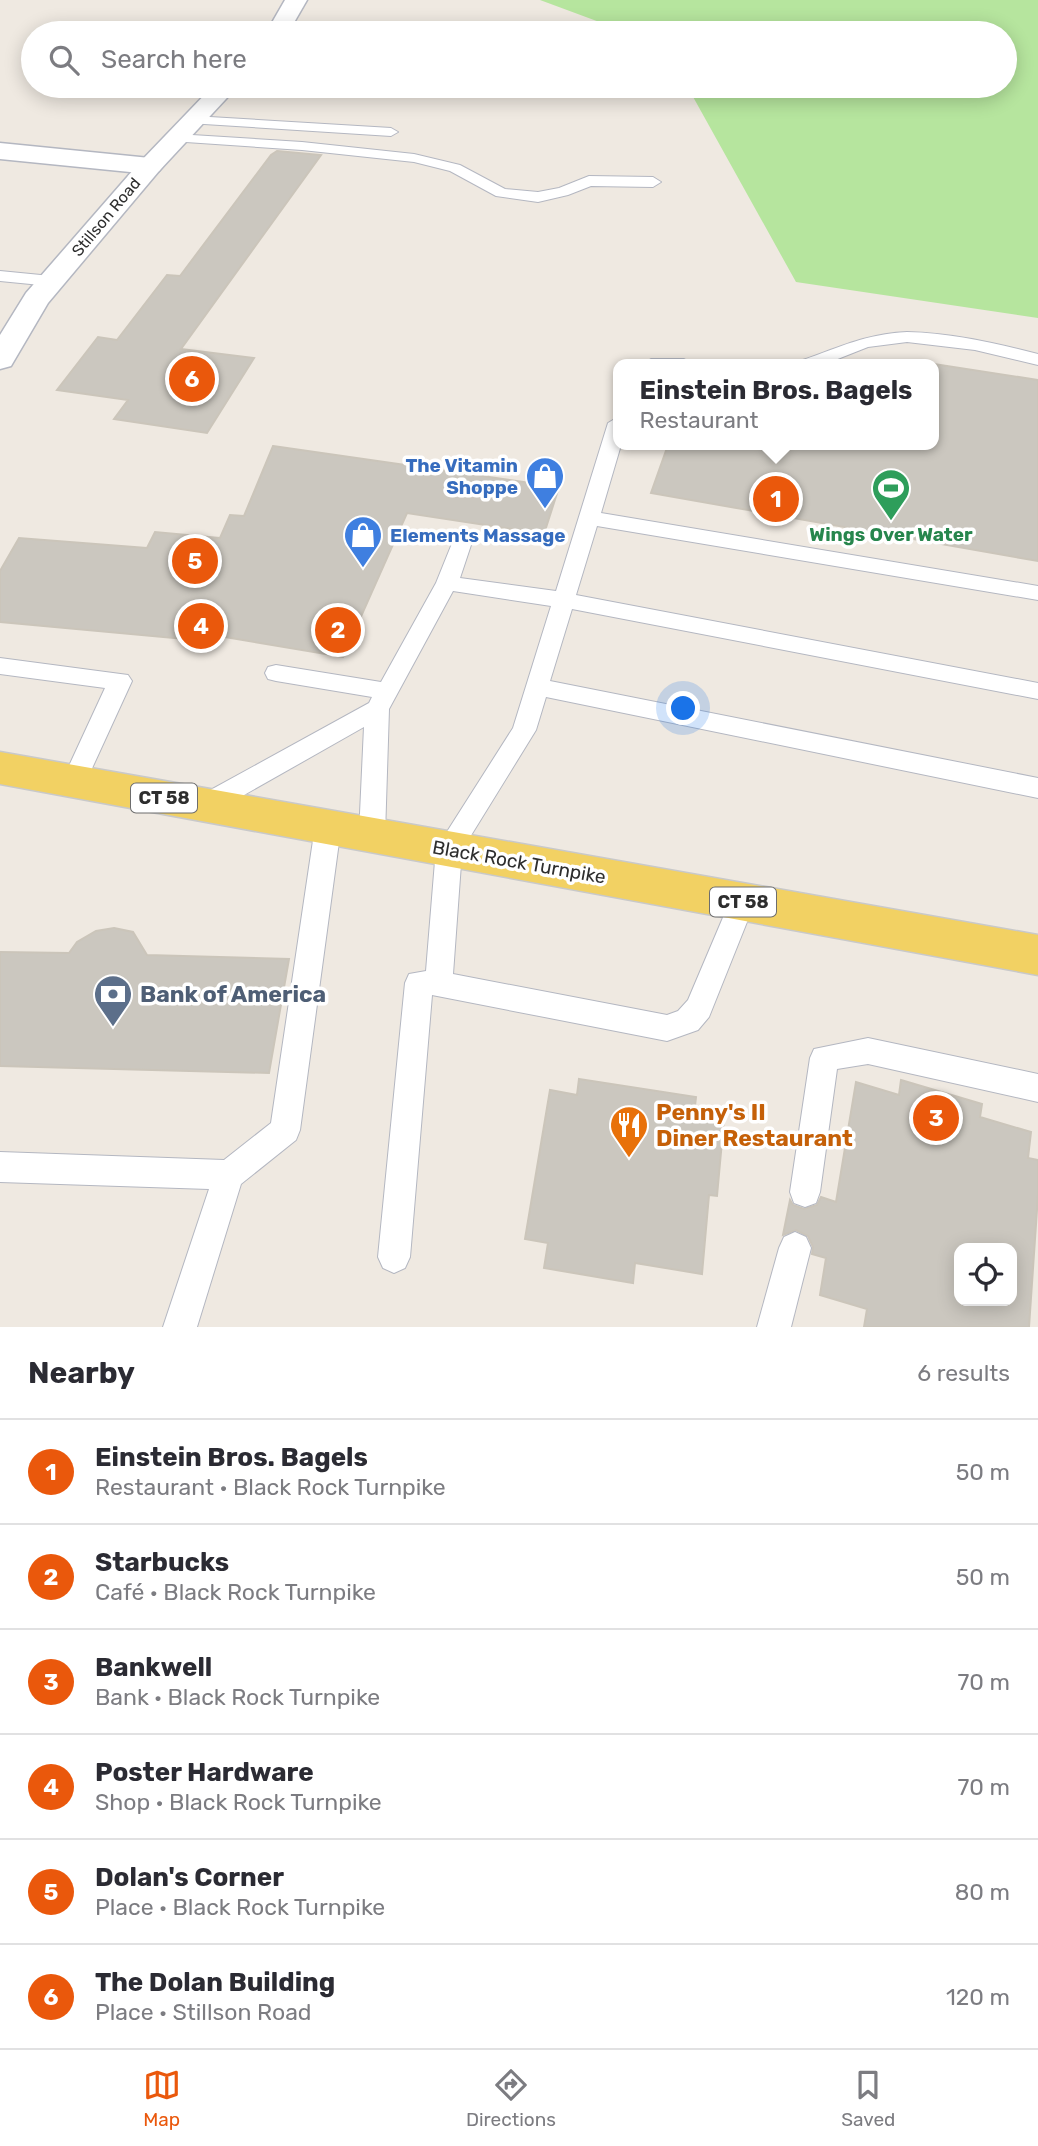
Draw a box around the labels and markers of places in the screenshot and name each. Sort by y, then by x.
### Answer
pin: 6 [169,353,215,405]
place label: The Vitamin Shoppe [406,454,518,499]
shop icon: The Vitamin Shoppe [524,455,566,510]
sports icon: Wings Over Water [870,467,912,522]
pin: 1 [753,473,799,525]
shop icon: Elements Massage [342,514,384,569]
place label: Wings Over Water [809,523,973,546]
place label: Elements Massage [390,524,566,547]
pin: 5 [172,535,218,587]
pin: 4 [178,600,224,652]
pin: 2 [315,604,361,656]
bank icon: Bank of America [92,973,134,1028]
place label: Bank of America [140,980,326,1008]
pin: 3 [913,1092,959,1144]
place label: Penny's II Diner Restaurant [656,1098,853,1152]
restaurant icon: Penny's II Diner Restaurant [608,1104,650,1159]

